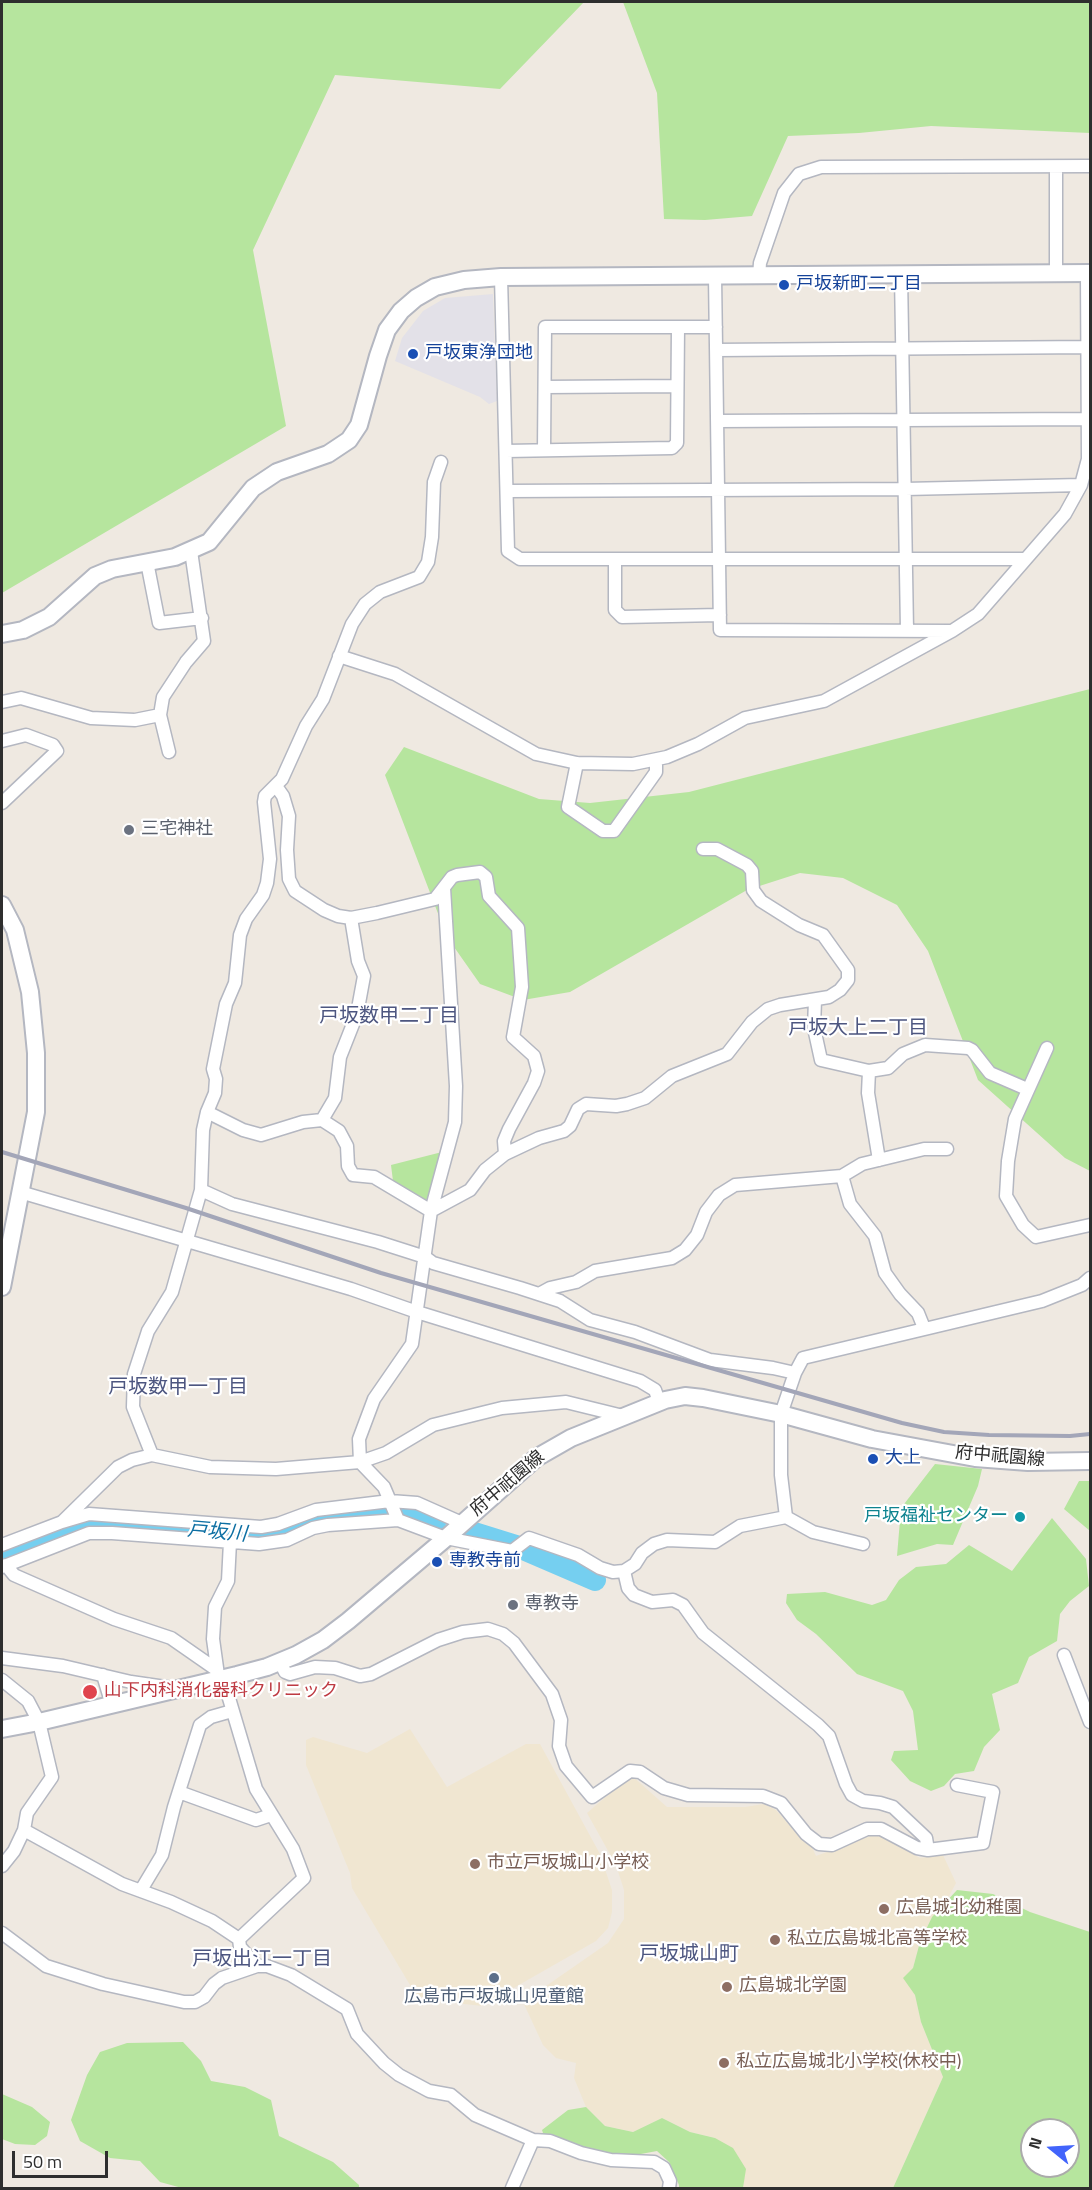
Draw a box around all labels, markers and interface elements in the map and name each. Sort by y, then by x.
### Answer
place label: 戸坂新町二丁目 [796,274,922,296]
marker: 戸坂新町二丁目 [777,278,791,292]
place label: 戸坂東浄団地 [425,343,533,365]
marker: 戸坂東浄団地 [406,347,420,361]
place label: 三宅神社 [141,819,213,841]
marker: 三宅神社 [122,823,136,837]
district label: 戸坂数甲二丁目 [319,1005,459,1029]
district label: 戸坂大上二丁目 [788,1017,928,1041]
district label: 戸坂数甲一丁目 [108,1376,248,1400]
street label: 府中祇園線 [954,1442,1046,1472]
street label: 府中祇園線 [467,1447,549,1521]
place label: 大上 [885,1448,921,1470]
marker: 大上 [866,1452,880,1466]
place label: 戸坂福祉センター [864,1506,1008,1528]
marker: 戸坂福祉センター [1013,1510,1027,1524]
water label: 戸坂川 [186,1518,248,1548]
place label: 専教寺前 [449,1551,521,1573]
marker: 専教寺前 [430,1555,444,1569]
place label: 専教寺 [525,1594,579,1616]
marker: 専教寺 [506,1598,520,1612]
place label: 山下内科消化器科クリニック [104,1681,338,1703]
marker: 山下内科消化器科クリニック [81,1683,99,1701]
place label: 市立戸坂城山小学校 [487,1853,649,1875]
marker: 市立戸坂城山小学校 [468,1857,482,1871]
place label: 広島城北幼稚園 [896,1898,1022,1920]
marker: 広島城北幼稚園 [877,1902,891,1916]
place label: 私立広島城北高等学校 [787,1929,967,1951]
marker: 私立広島城北高等学校 [768,1933,782,1947]
district label: 戸坂城山町 [639,1943,739,1967]
district label: 戸坂出江一丁目 [192,1948,332,1972]
marker: 広島市戸坂城山児童館 [487,1971,501,1985]
place label: 広島城北学園 [739,1976,847,1998]
marker: 広島城北学園 [720,1980,734,1994]
place label: 広島市戸坂城山児童館 [404,1987,584,2009]
place label: 私立広島城北小学校(休校中) [736,2052,962,2074]
marker: 私立広島城北小学校(休校中) [717,2056,731,2070]
north arrow [1020,2118,1080,2178]
text: N [1022,2134,1048,2152]
scale bar [15,2139,111,2177]
text: 50 m [23,2148,62,2175]

